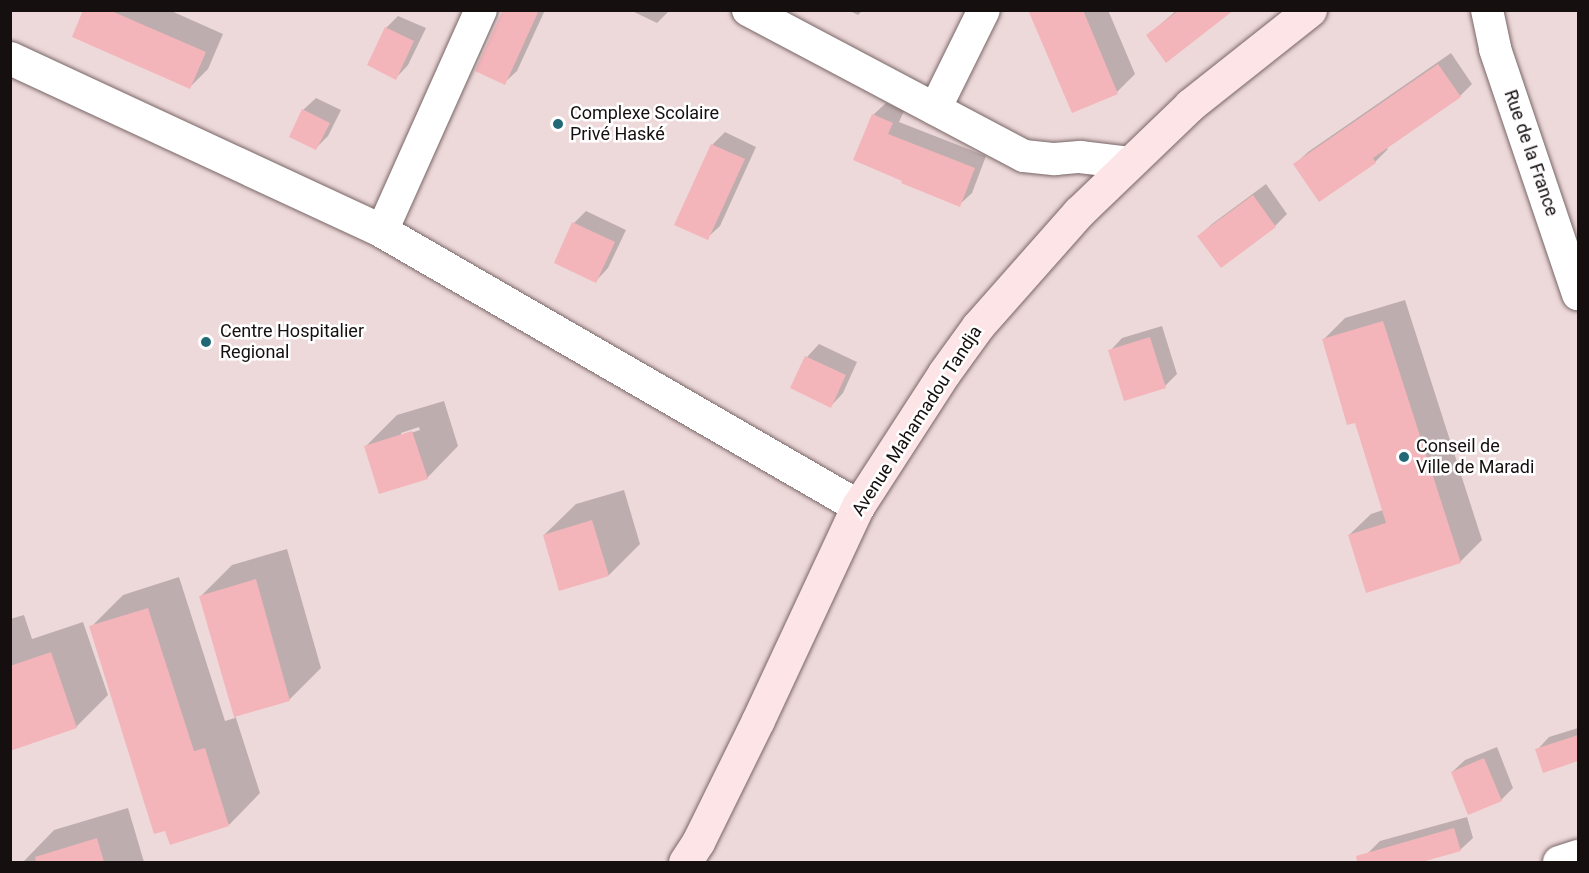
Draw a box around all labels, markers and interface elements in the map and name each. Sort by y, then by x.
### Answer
street label: Rue de la France [1499,87,1563,219]
place label: Complexe Scolaire Privé Haské [570,103,719,146]
marker: Complexe Scolaire Privé Haské [551,117,565,131]
place label: Centre Hospitalier Regional [220,321,364,364]
street label: Avenue Mahamadou Tandja [847,322,987,520]
marker: Centre Hospitalier Regional [197,333,215,351]
place label: Conseil de Ville de Maradi [1416,436,1534,478]
marker: Conseil de Ville de Maradi [1397,450,1411,464]

